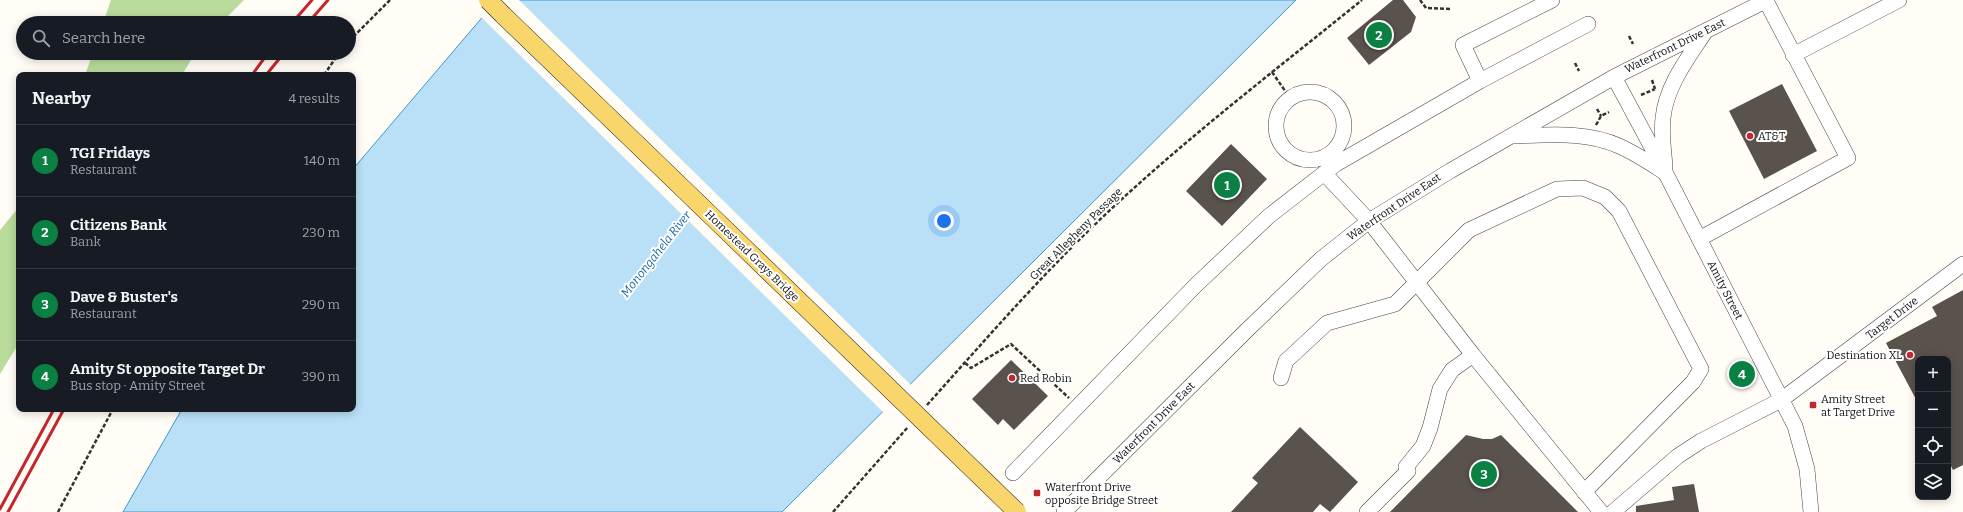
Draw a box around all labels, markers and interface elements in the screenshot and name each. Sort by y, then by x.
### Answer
search box [16,16,356,60]
street label: Waterfront Drive East [1623,16,1727,76]
pin: 2 [1366,20,1392,50]
icon: search [30,27,52,49]
text: Search here [62,29,145,47]
text: Nearby [32,88,91,109]
text: 4 results [288,91,340,106]
place label: AT&T [1758,130,1786,143]
marker: AT&T [1745,131,1755,141]
text: TGI Fridays [70,144,150,162]
text: 1 [42,153,48,168]
text: 140 m [304,153,340,168]
text: Restaurant [70,162,137,177]
pin: 1 [1214,170,1240,200]
street label: Waterfront Drive East [1345,171,1443,243]
street label: Great Allegheny Passage [1027,185,1125,283]
water label: Monongahela River [618,207,695,300]
street label: Homestead Grays Bridge [702,208,802,304]
your location [934,211,954,231]
text: Citizens Bank [70,216,167,234]
text: 2 [41,225,49,240]
text: 230 m [302,225,340,240]
text: Bank [70,234,101,249]
street label: Amity Street [1705,258,1745,322]
text: Dave & Buster's [70,288,178,306]
street label: Target Drive [1863,294,1921,342]
text: 3 [41,297,49,312]
text: 290 m [302,297,340,312]
text: Restaurant [70,306,137,321]
place label: Destination XL [1827,349,1902,362]
marker: Destination XL [1905,350,1915,360]
map controls [1915,356,1951,500]
button: + [1915,356,1951,392]
pin: 4 [1729,359,1755,389]
text: Amity St opposite Target Dr [70,360,265,378]
text: 4 [41,369,49,384]
text: 390 m [302,369,340,384]
place label: Red Robin [1020,372,1072,385]
marker: Red Robin [1007,373,1017,383]
text: Bus stop · Amity Street [70,378,205,393]
street label: Waterfront Drive East [1110,379,1198,467]
button: − [1915,392,1951,428]
place label: Amity Street at Target Drive [1821,393,1895,419]
marker: Amity Street at Target Drive [1808,400,1818,410]
button: locate [1915,428,1951,464]
pin: 3 [1471,459,1497,489]
button: layers [1915,464,1951,500]
place label: Waterfront Drive opposite Bridge Street [1045,481,1158,507]
marker: Waterfront Drive opposite Bridge Street [1032,488,1042,498]

